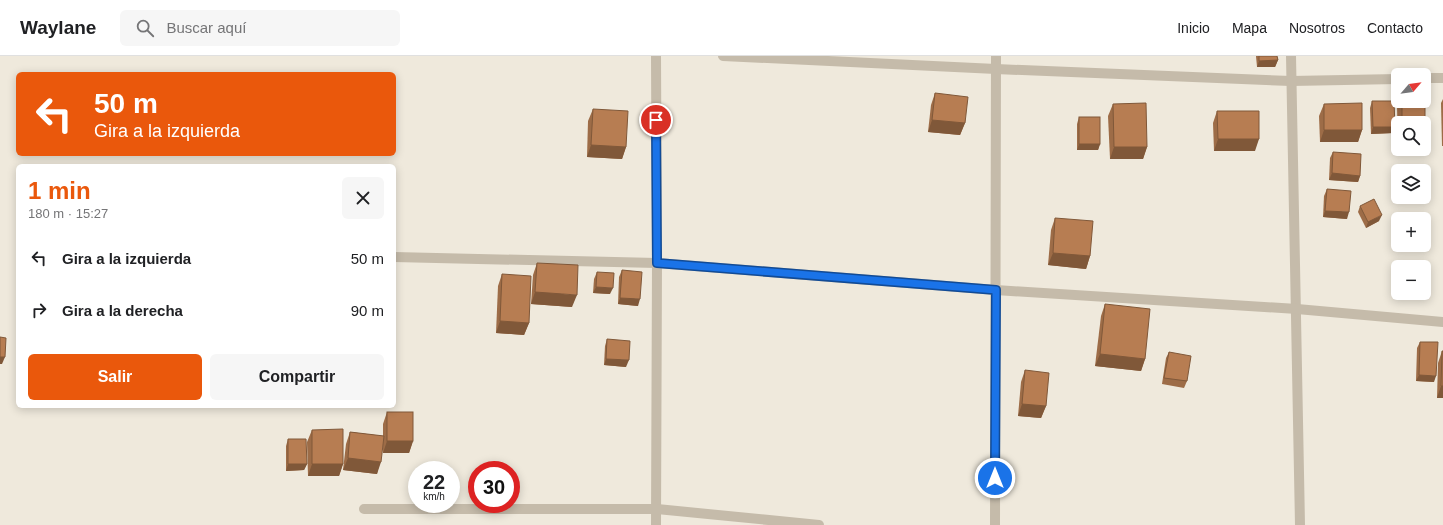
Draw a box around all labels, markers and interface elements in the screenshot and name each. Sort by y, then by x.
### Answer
search box [120,10,400,46]
text: Waylane [20,17,96,38]
icon: search [134,17,156,39]
text: Buscar aquí [166,19,246,36]
text: Inicio [1177,20,1210,36]
text: Mapa [1232,20,1267,36]
text: Nosotros [1289,20,1345,36]
text: Contacto [1367,20,1423,36]
north arrow [1391,68,1431,108]
map controls [1391,68,1431,300]
icon: left [28,88,80,140]
text: 50 m [94,88,158,119]
pin [639,103,673,137]
icon: arrive [645,109,667,131]
button: search [1391,116,1431,156]
text: Gira a la izquierda [94,121,240,141]
button: layers [1391,164,1431,204]
text: 1 min [28,177,91,204]
button: close [342,177,384,219]
text: 180 m · 15:27 [28,206,108,221]
button: + [1391,212,1431,252]
icon: left [28,247,50,269]
text: Gira a la izquierda [62,250,191,267]
text: 50 m [351,250,384,267]
button: − [1391,260,1431,300]
icon: right [28,299,50,321]
text: Gira a la derecha [62,302,183,319]
text: 90 m [351,302,384,319]
button: Salir [28,354,202,400]
button: Compartir [210,354,384,400]
position arrow [974,457,1016,499]
speed limit sign: 30 [468,461,520,513]
text: 22 [423,471,445,493]
text: km/h [423,491,445,502]

